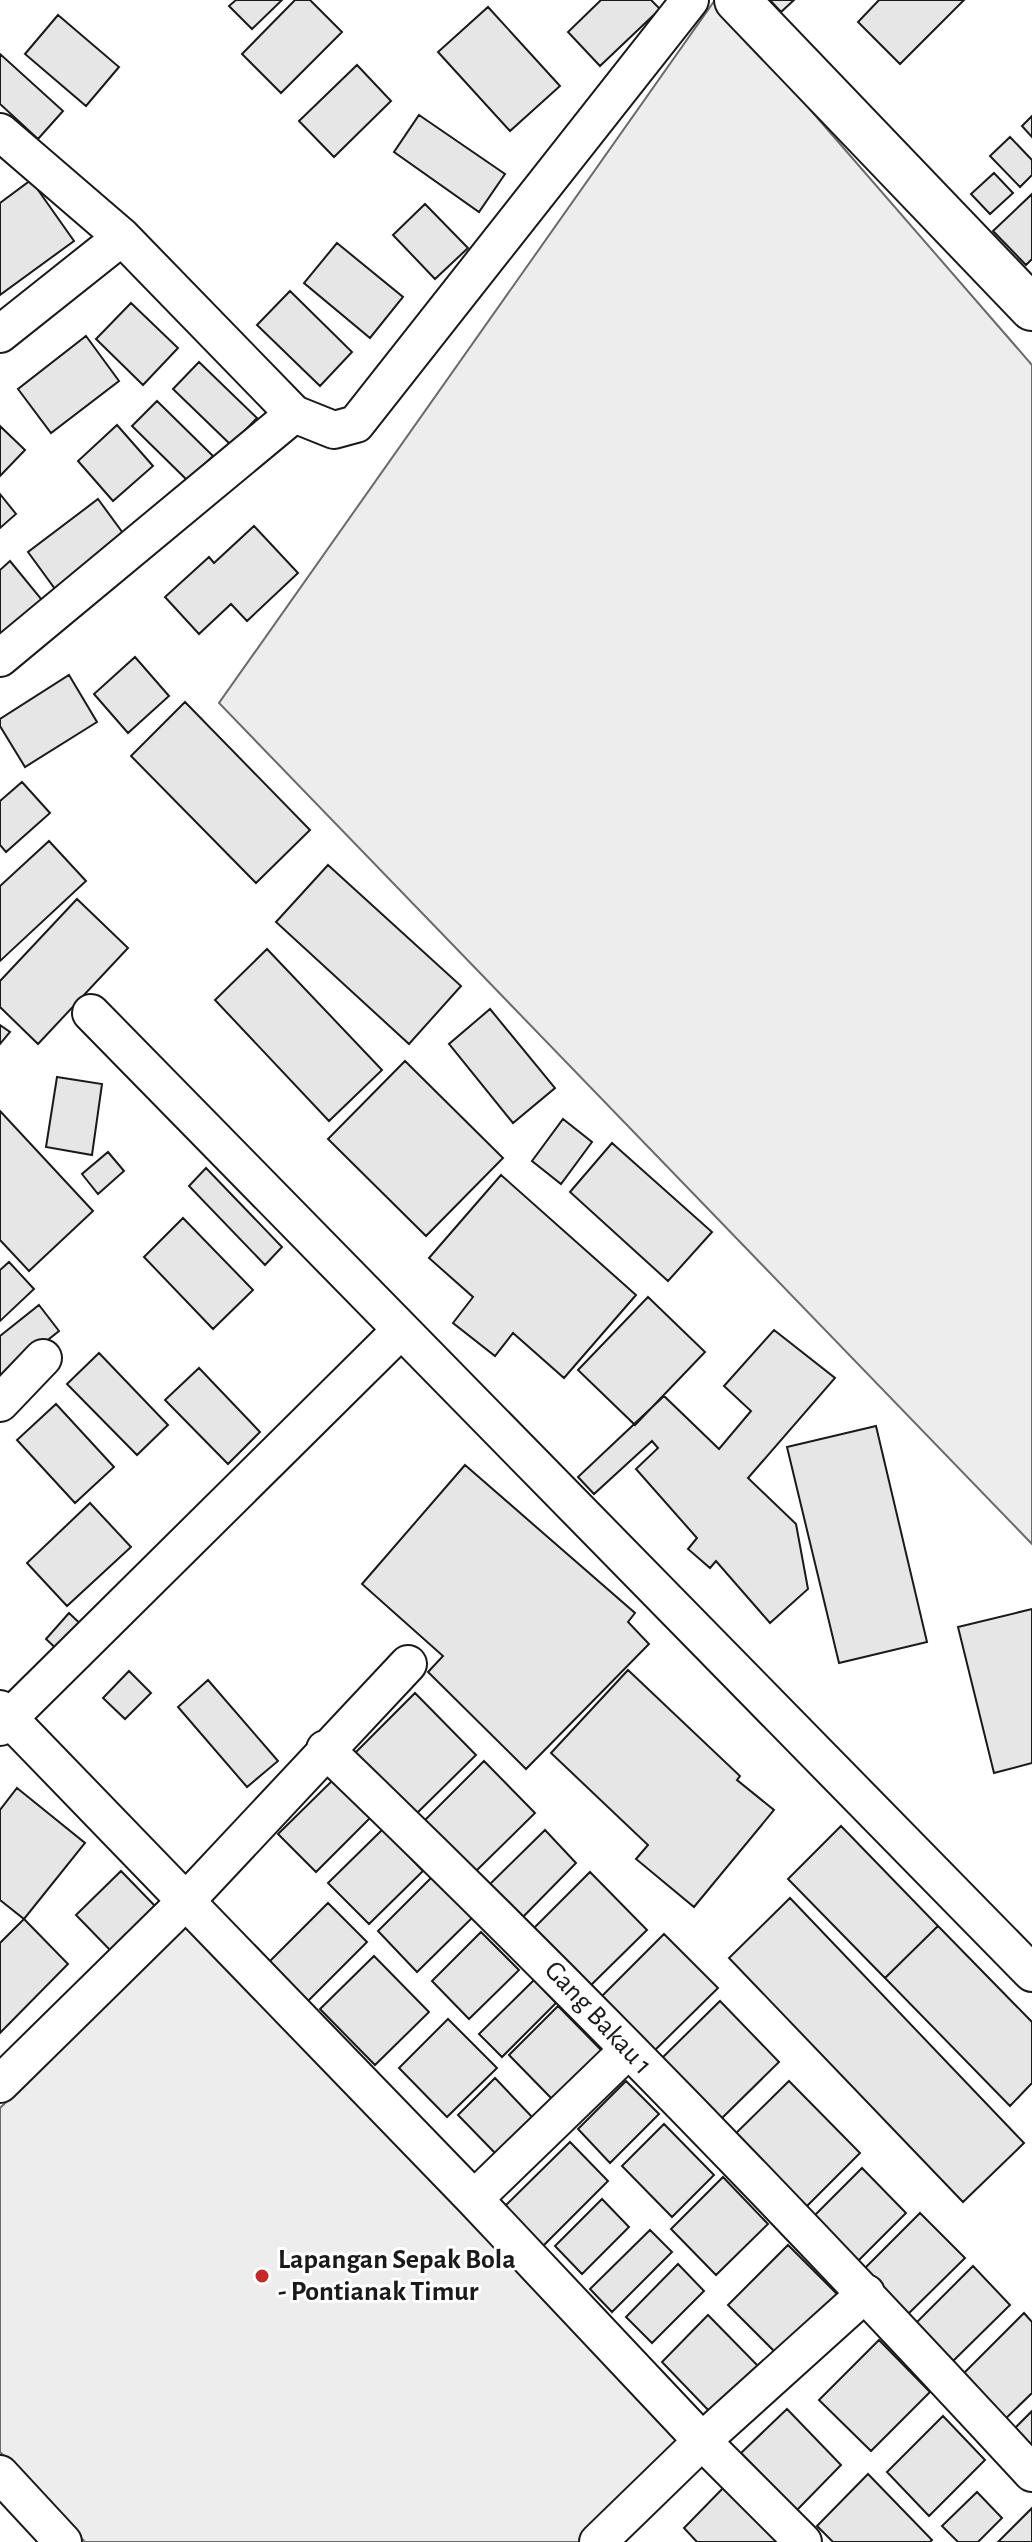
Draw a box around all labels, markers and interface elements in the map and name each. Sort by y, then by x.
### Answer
street label: Gang Bakau 1 [539,1956,657,2080]
place label: Lapangan Sepak Bola - Pontianak Timur [278,2246,516,2306]
marker: Lapangan Sepak Bola - Pontianak Timur [253,2267,271,2285]

